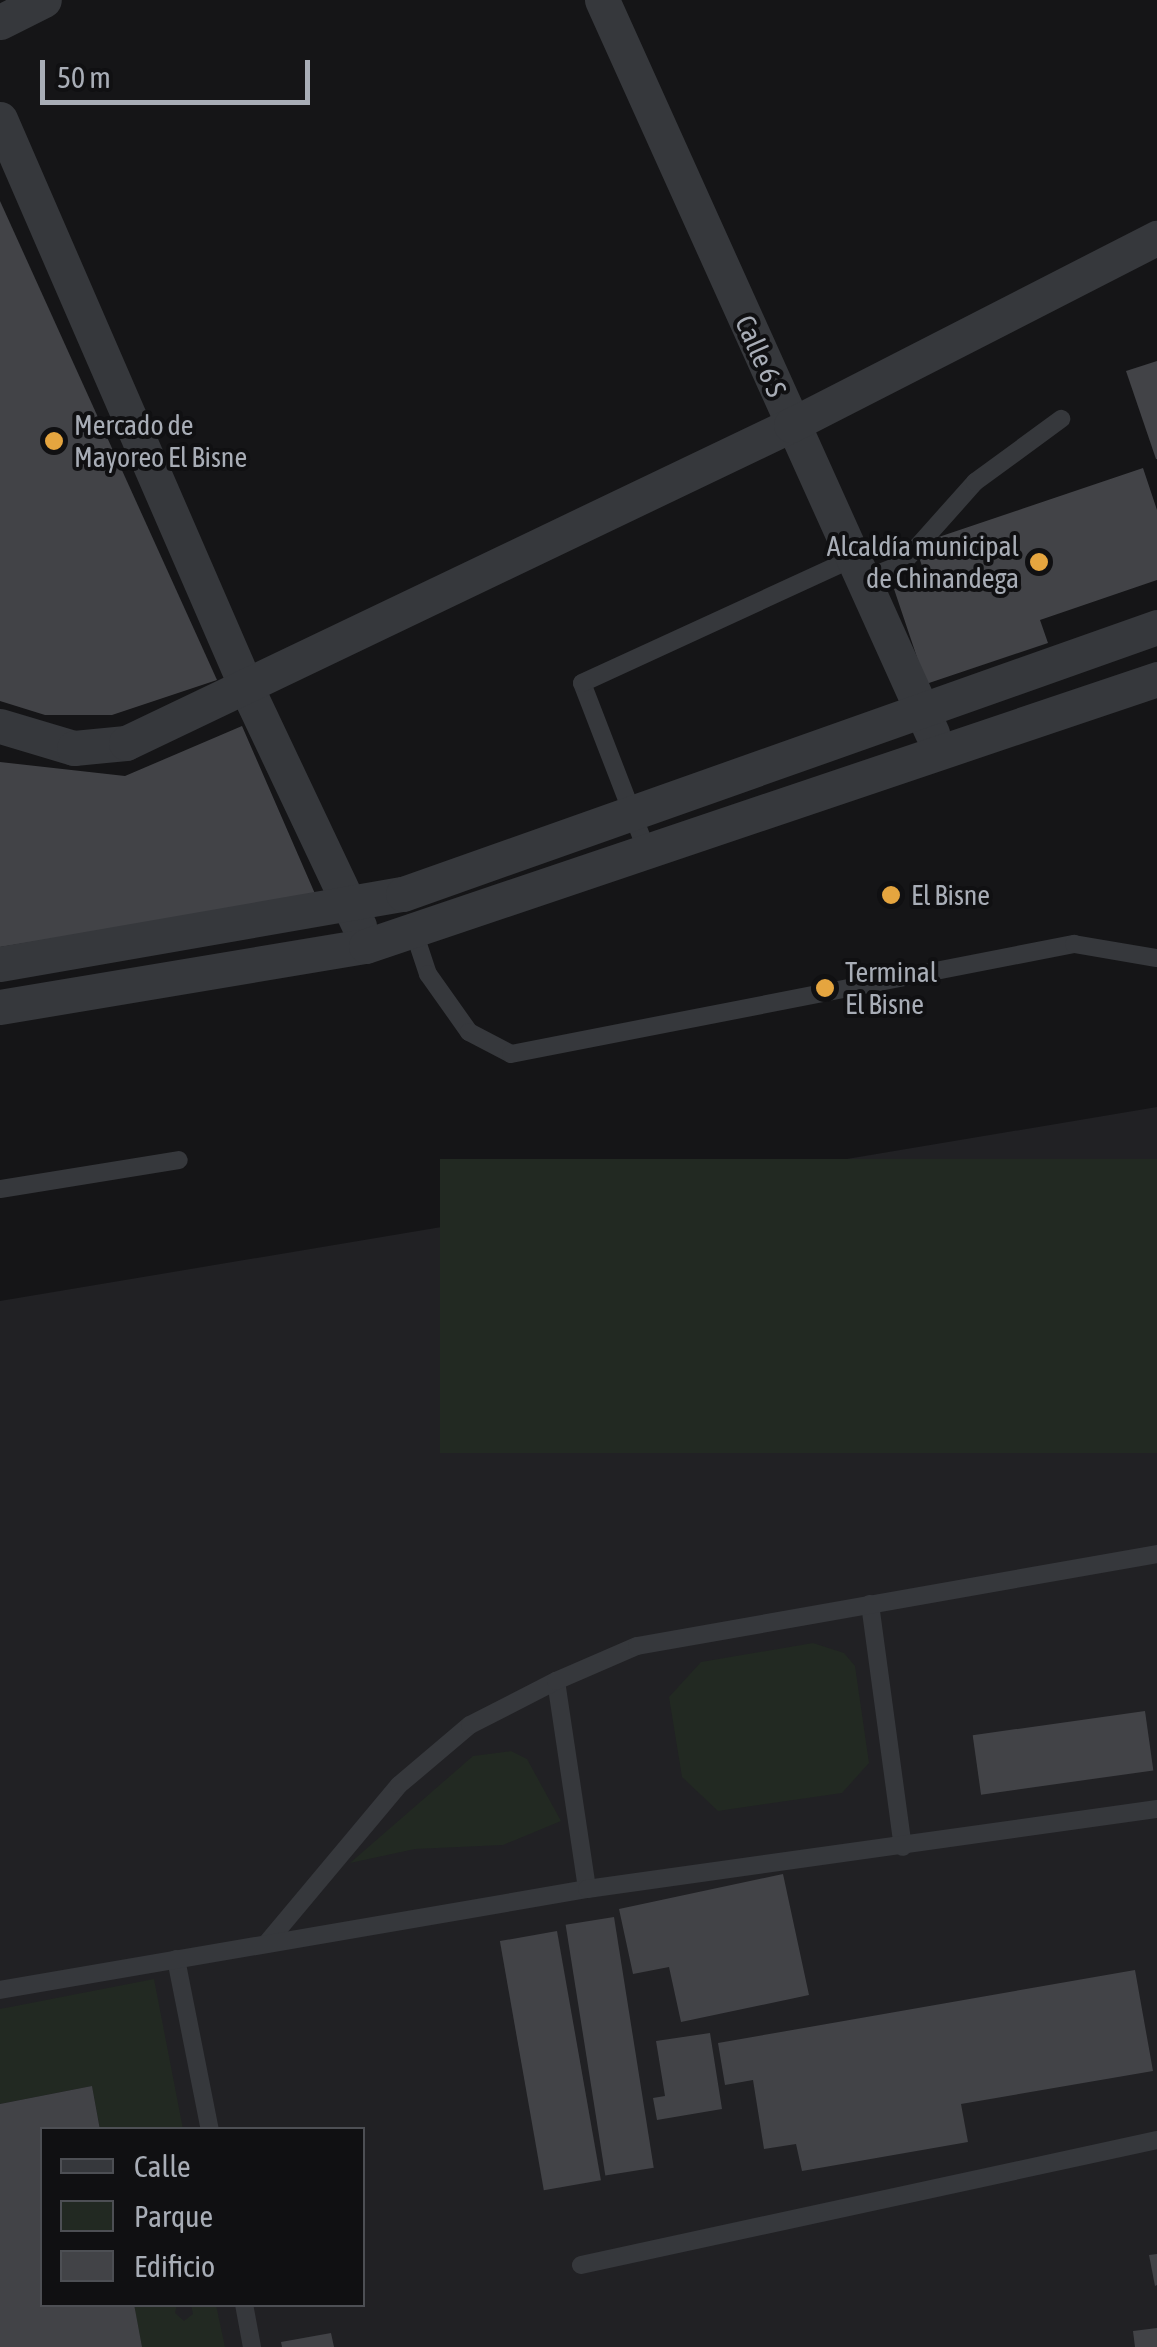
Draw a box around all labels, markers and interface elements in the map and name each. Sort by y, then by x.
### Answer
scale bar [45,40,315,102]
text: 50 m [57,60,111,94]
street label: Calle 6 S [728,310,794,402]
place label: Mercado de Mayoreo El Bisne [74,408,247,474]
marker: Mercado de Mayoreo El Bisne [43,430,65,452]
place label: Alcaldía municipal de Chinandega [827,529,1019,595]
marker: Alcaldía municipal de Chinandega [1028,551,1050,573]
place label: El Bisne [911,878,990,912]
marker: El Bisne [880,884,902,906]
place label: Terminal El Bisne [845,955,937,1021]
marker: Terminal El Bisne [814,977,836,999]
legend [40,2127,365,2307]
text: Calle [134,2149,191,2183]
text: Parque [134,2199,213,2233]
text: Edificio [134,2249,215,2283]

